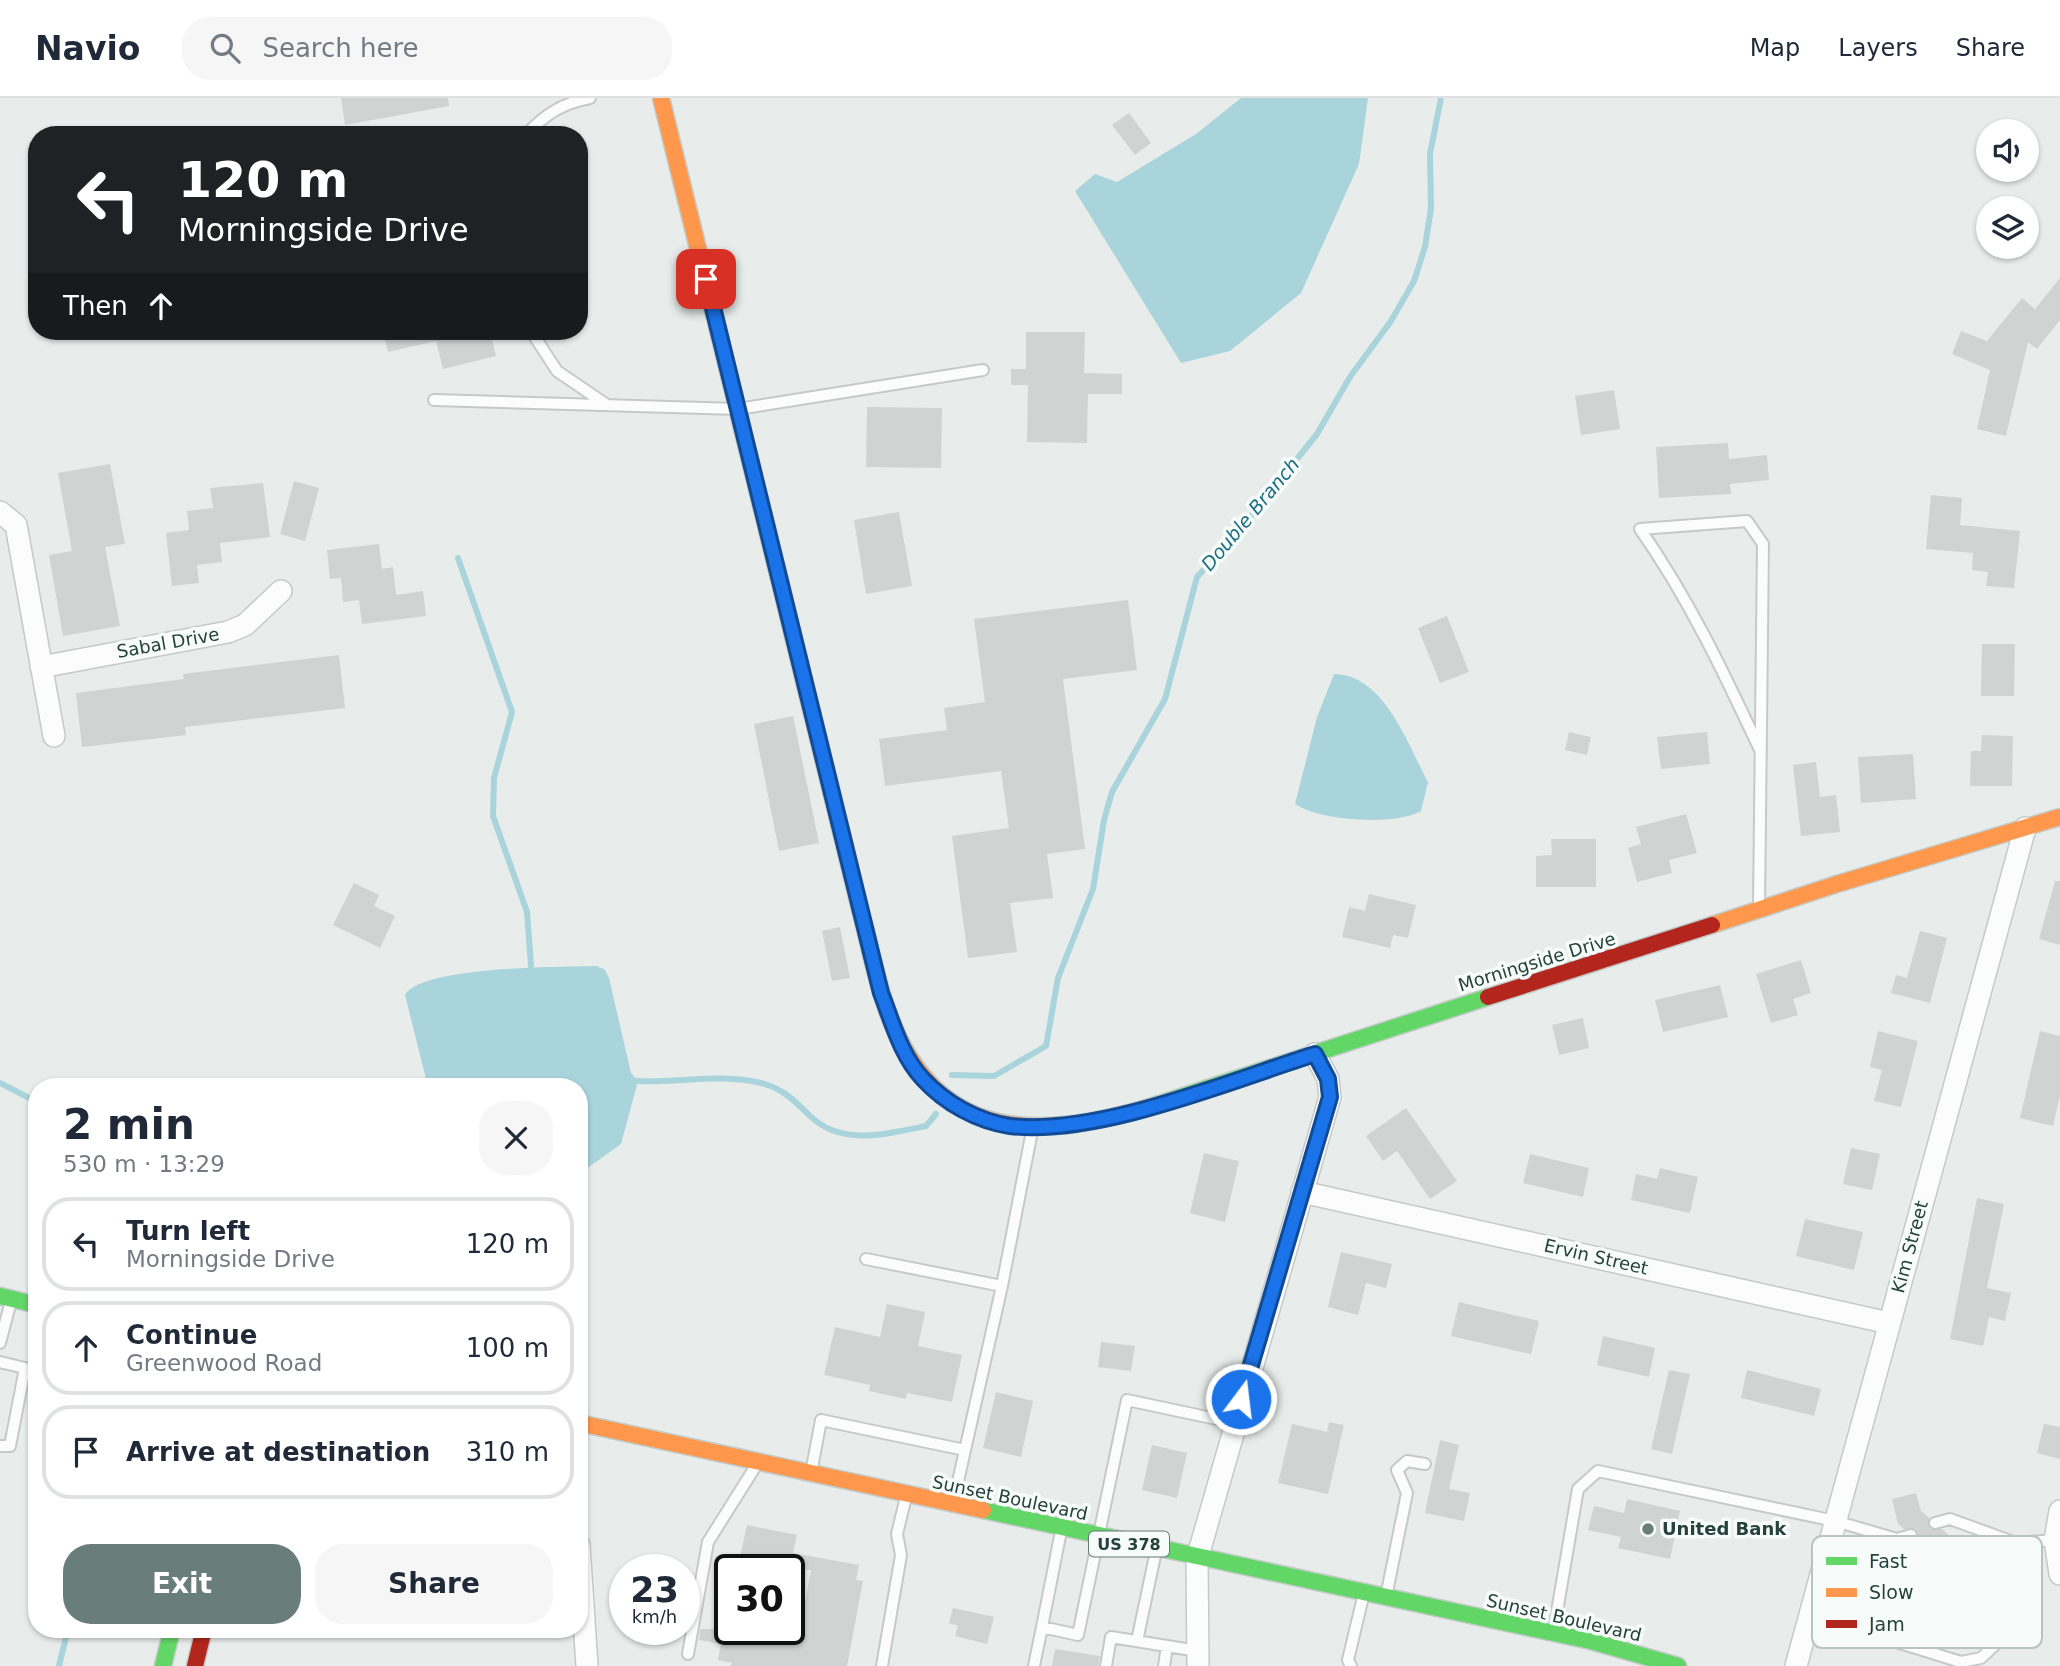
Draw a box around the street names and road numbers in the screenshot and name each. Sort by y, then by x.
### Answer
street label: Sabal Drive [115,623,221,662]
street label: Morningside Drive [1456,928,1618,995]
street label: Kim Street [1887,1198,1932,1295]
street label: Ervin Street [1542,1234,1650,1279]
street label: Sunset Boulevard [930,1471,1090,1524]
road number: US 378 [1089,1532,1169,1556]
street label: Sunset Boulevard [1485,1589,1644,1646]

